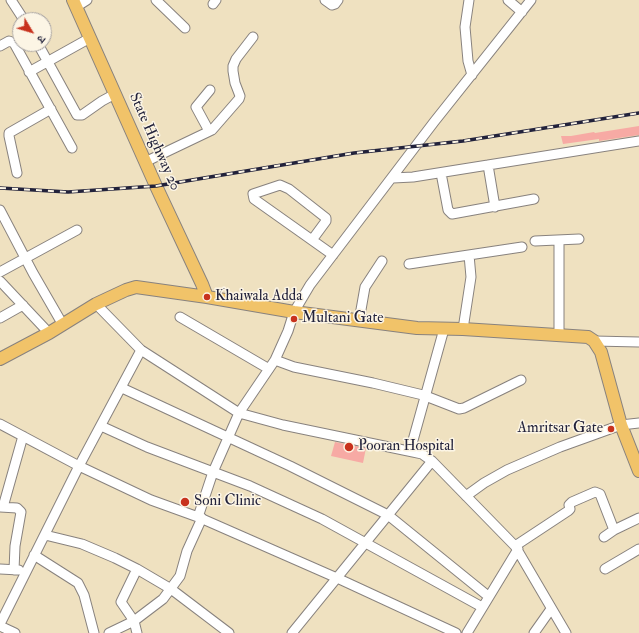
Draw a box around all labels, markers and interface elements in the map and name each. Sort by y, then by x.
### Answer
north arrow [12,12,52,52]
text: उ [34,33,48,45]
street label: State Highway 20 [124,90,184,194]
place label: Khaiwala Adda [215,288,302,306]
marker: Khaiwala Adda [202,292,212,302]
place label: Multani Gate [302,310,384,328]
marker: Multani Gate [289,314,299,324]
place label: Amritsar Gate [518,420,603,438]
marker: Amritsar Gate [606,424,616,434]
place label: Pooran Hospital [358,438,454,456]
marker: Pooran Hospital [343,441,355,453]
place label: Soni Clinic [194,493,261,511]
marker: Soni Clinic [179,496,191,508]

